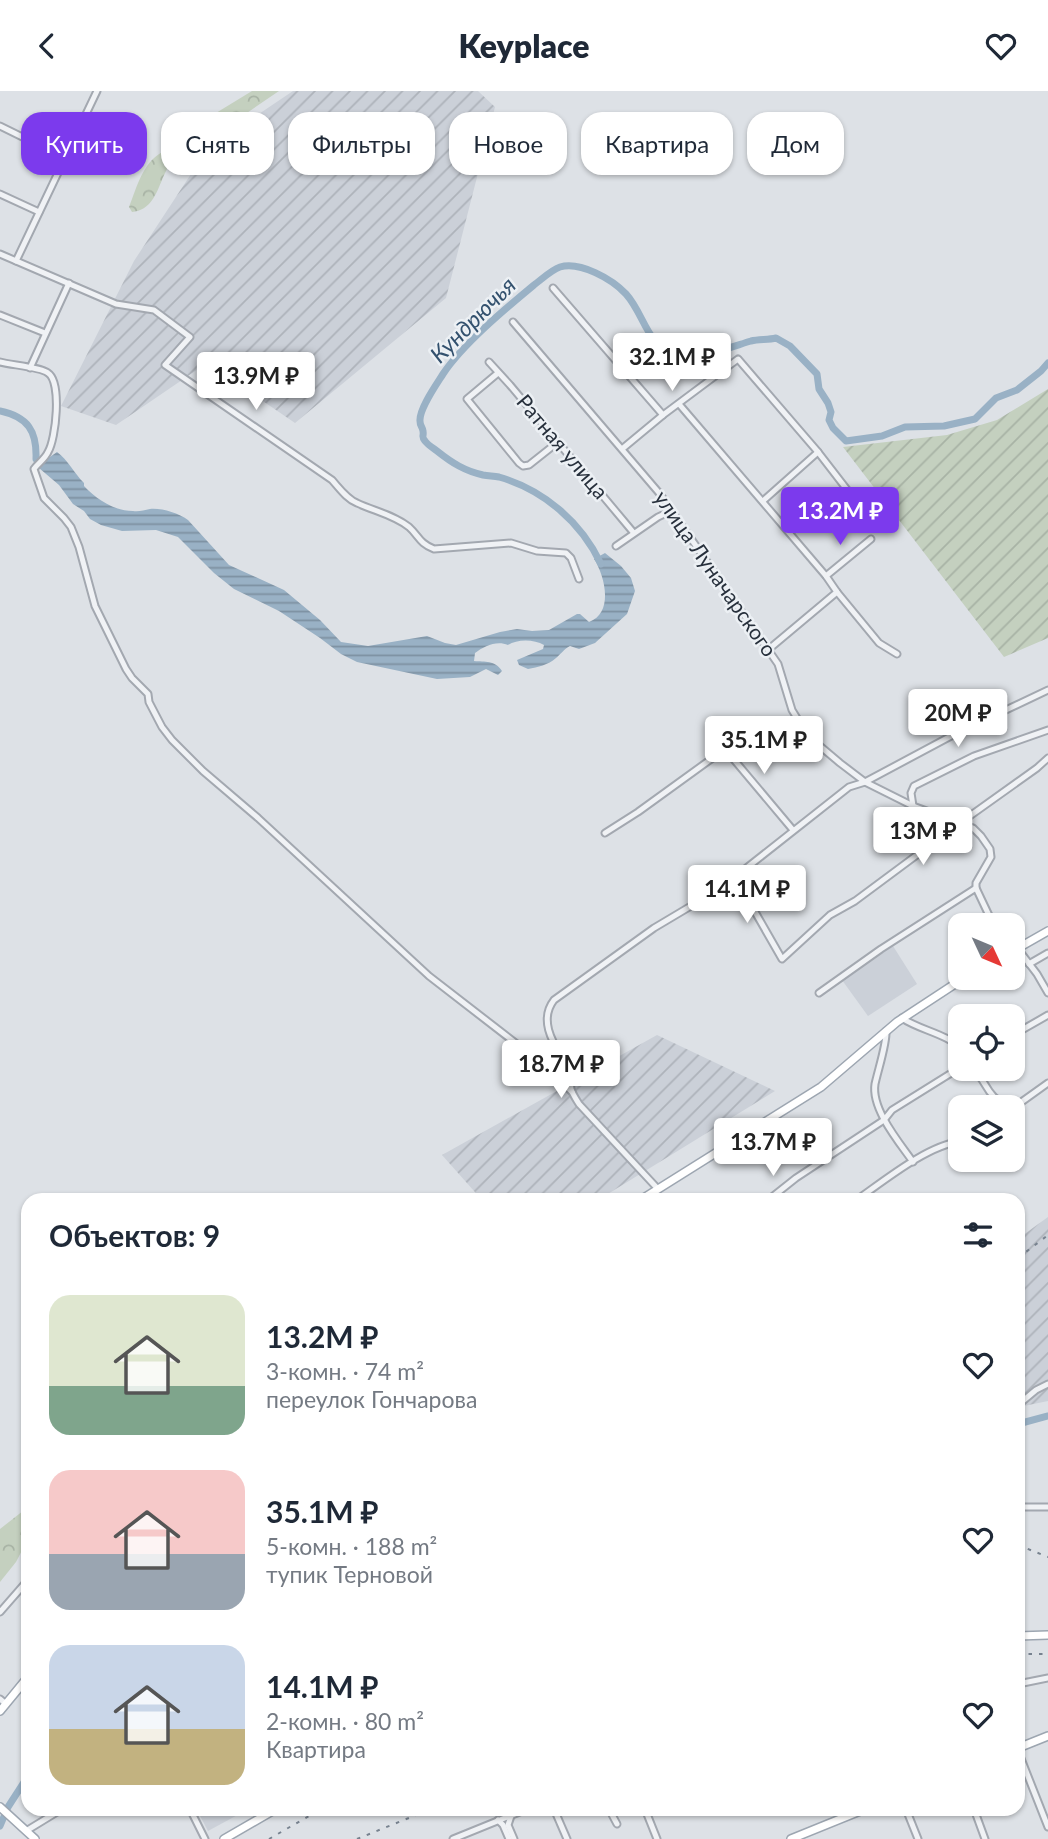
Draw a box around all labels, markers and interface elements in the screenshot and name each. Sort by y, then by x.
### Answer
text: Keyplace [458,26,590,65]
icon: back [28,27,66,65]
icon: heart [982,27,1020,65]
chip: Купить [21,112,147,175]
chip: Снять [161,112,274,175]
chip: Фильтры [288,112,435,175]
chip: Новое [449,112,567,175]
chip: Квартира [581,112,733,175]
chip: Дом [747,112,844,175]
water label: Кундрючья [424,271,521,368]
pin: 32.1M ₽ [607,334,737,393]
text: 32.1M ₽ [629,342,715,370]
pin: 13.9M ₽ [191,353,321,412]
text: 13.9M ₽ [213,361,299,389]
street label: Ратная улица [512,389,614,503]
street label: улица Луначарского [650,486,783,661]
pin: 13.2M ₽ [775,487,905,547]
text: 13.2M ₽ [797,496,883,524]
pin: 20M ₽ [909,689,1007,749]
text: 20M ₽ [924,698,992,726]
pin: 35.1M ₽ [699,717,829,776]
text: 35.1M ₽ [721,725,807,753]
pin: 13M ₽ [874,807,972,867]
text: 13M ₽ [889,816,957,844]
pin: 14.1M ₽ [682,865,812,925]
text: 14.1M ₽ [704,874,790,902]
north arrow [948,913,1026,991]
map controls [948,913,1025,1172]
button: locate [948,1004,1025,1081]
pin: 18.7M ₽ [496,1041,626,1100]
text: 18.7M ₽ [518,1049,604,1077]
button: layers [948,1095,1025,1172]
pin: 13.7M ₽ [708,1119,838,1178]
text: 13.7M ₽ [730,1127,816,1155]
icon: filters [959,1216,997,1254]
text: Объектов: 9 [49,1217,220,1253]
text: 13.2M ₽ [266,1318,378,1354]
icon: home [105,1323,189,1407]
icon: heart [959,1346,997,1384]
text: 3-комн. · 74 m² [266,1357,424,1385]
text: переулок Гончарова [266,1385,477,1413]
text: 35.1M ₽ [266,1493,378,1529]
icon: home [105,1498,189,1582]
icon: heart [959,1521,997,1559]
text: 5-комн. · 188 m² [266,1532,437,1560]
text: тупик Терновой [266,1560,433,1588]
text: 14.1M ₽ [266,1668,378,1704]
icon: home [105,1673,189,1757]
icon: heart [959,1696,997,1734]
text: 2-комн. · 80 m² [266,1707,424,1735]
text: Квартира [266,1735,366,1763]

